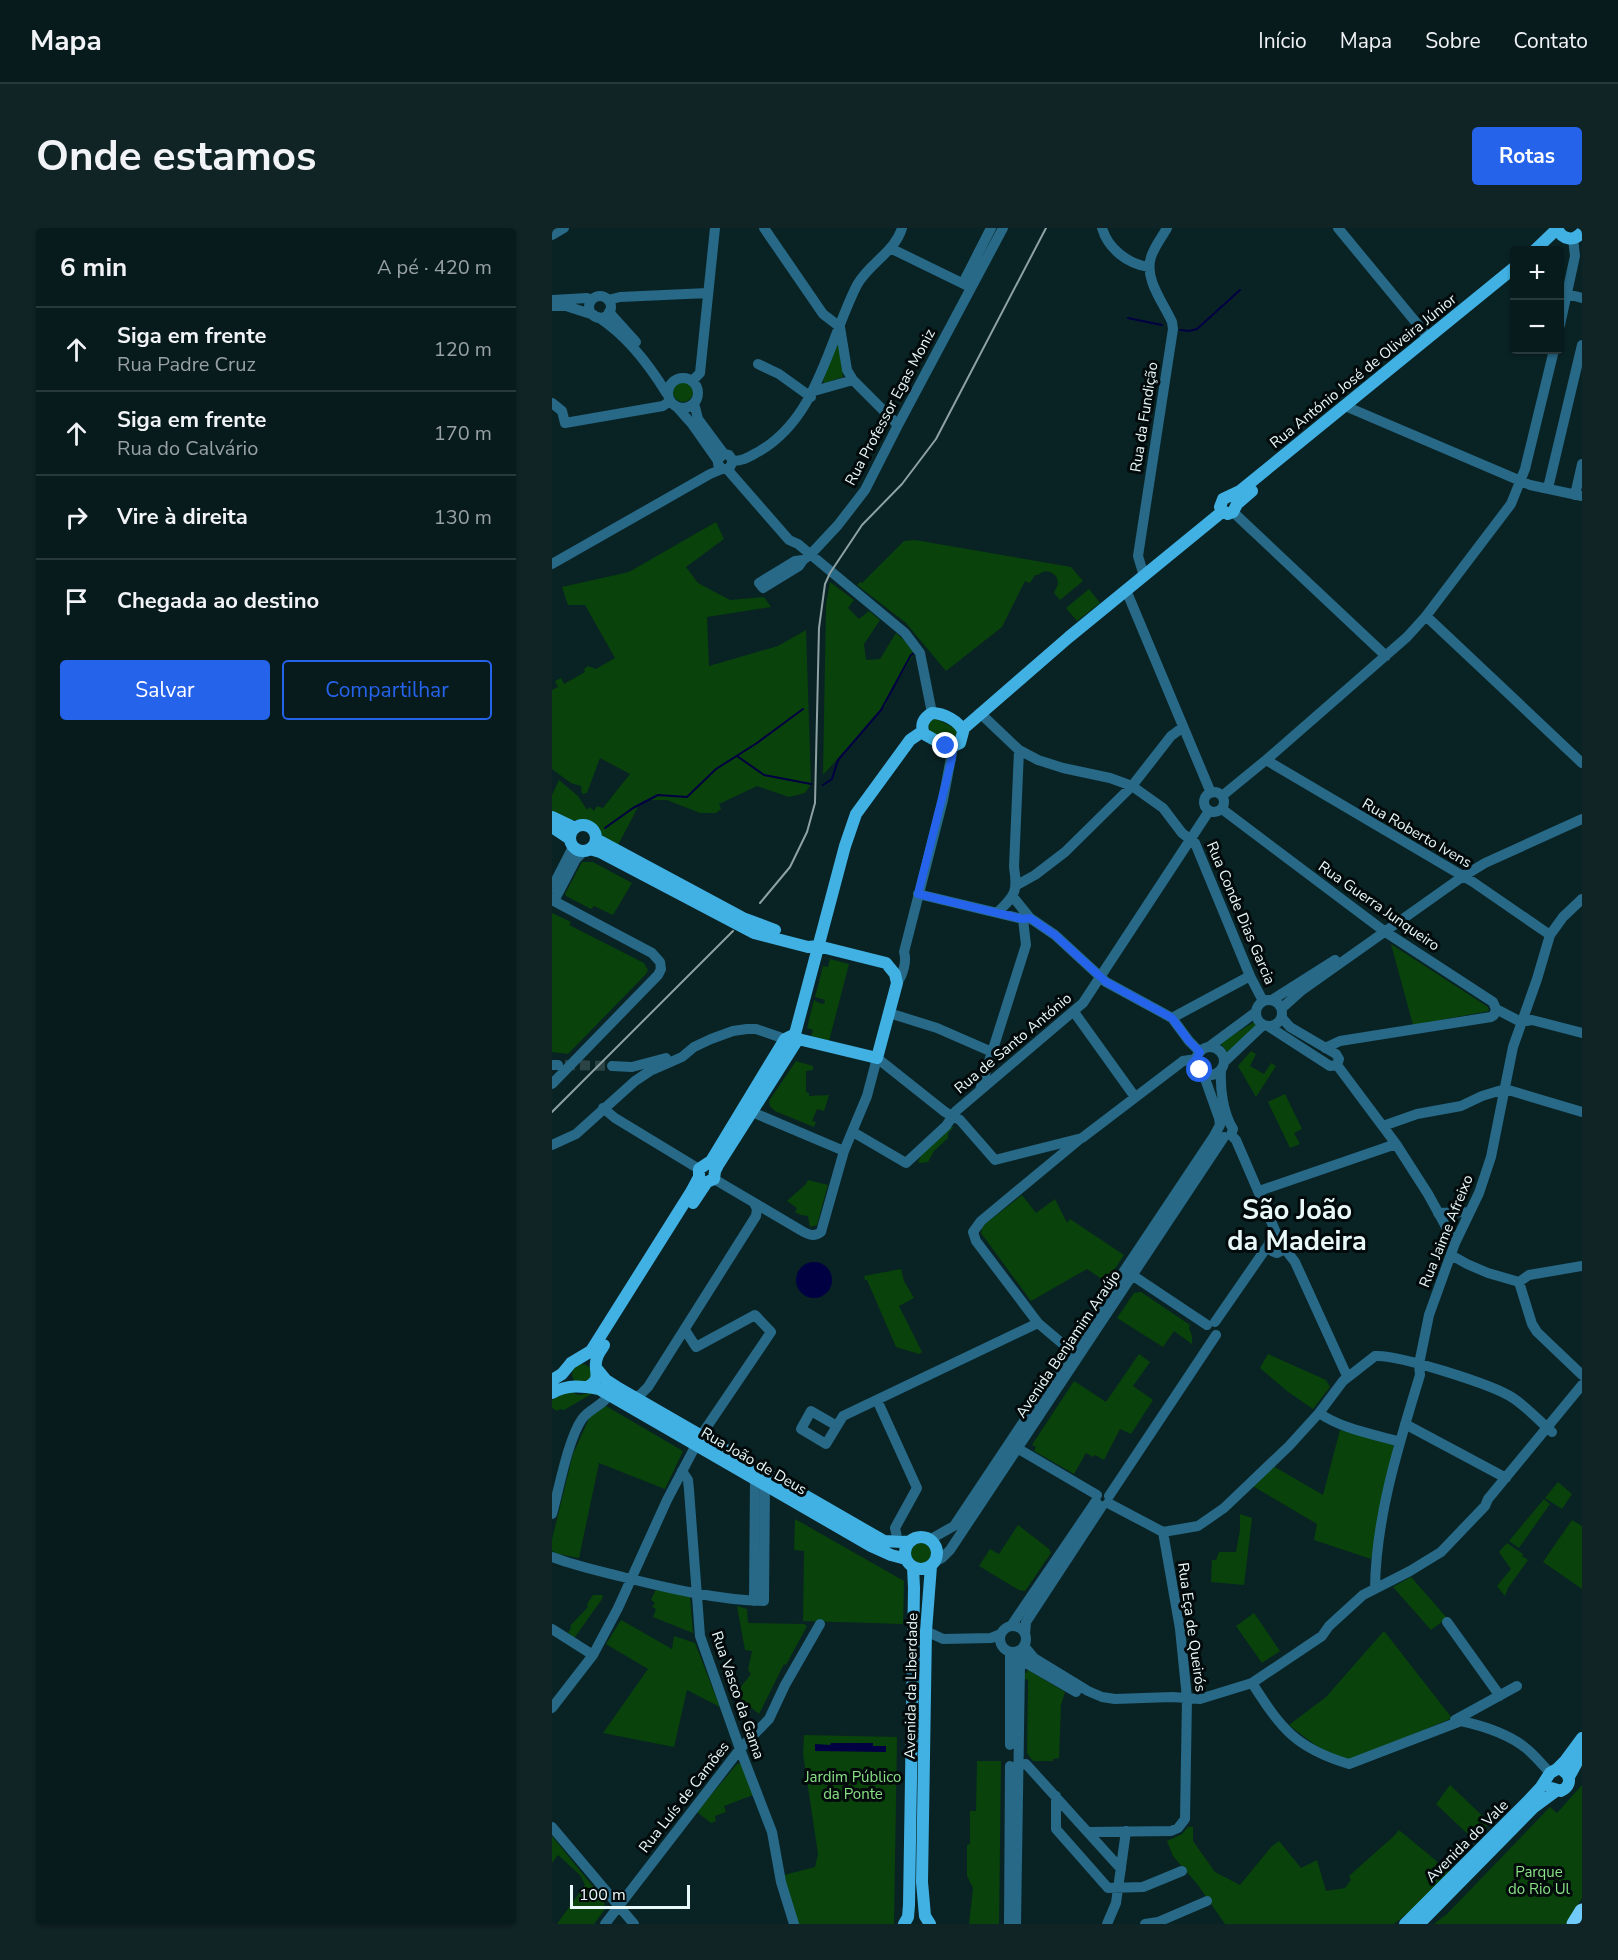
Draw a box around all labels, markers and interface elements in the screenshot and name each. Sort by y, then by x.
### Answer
text: Mapa [30,22,102,60]
text: Início [1258,27,1307,55]
text: Mapa [1340,27,1392,55]
text: Sobre [1425,27,1481,55]
text: Contato [1514,27,1588,55]
button: Rotas [1472,127,1582,185]
text: Onde estamos [36,128,317,185]
map controls [1510,246,1564,354]
button: + [1510,246,1564,300]
text: 6 min [60,250,127,285]
text: A pé · 420 m [377,254,492,281]
street label: Rua António José de Oliveira Júnior [1265,289,1461,453]
button: − [1510,300,1564,354]
text: Siga em frente [117,321,266,351]
street label: Rua Professor Egas Moniz [840,325,940,489]
icon: ahead [60,333,93,366]
text: 120 m [434,336,492,363]
text: Rua Padre Cruz [117,351,256,378]
street label: Rua da Fundição [1125,361,1163,473]
text: Siga em frente [117,405,266,435]
icon: ahead [60,417,93,450]
text: 170 m [434,420,492,447]
text: Rua do Calvário [117,435,258,462]
icon: right [60,501,93,534]
text: Vire à direita [117,502,248,532]
text: 130 m [434,504,492,531]
icon: arrive [60,585,93,618]
text: Chegada ao destino [117,586,319,616]
button: Salvar [60,660,270,720]
button: Compartilhar [282,660,492,720]
route end [932,732,958,758]
street label: Rua Roberto Ivens [1359,793,1475,873]
street label: Rua Conde Dias Garcia [1202,838,1280,988]
street label: Rua Guerra Junqueiro [1314,856,1444,956]
street label: Rua de Santo António [950,988,1076,1098]
route start [1186,1056,1212,1082]
street label: Rua Jaime Afreixo [1414,1172,1478,1290]
district label: São João da Madeira [1227,1192,1367,1260]
street label: Avenida Benjamim Araújo [1011,1266,1125,1422]
street label: Rua João de Deus [698,1423,810,1499]
street label: Rua Eça de Queirós [1173,1561,1211,1693]
street label: Avenida da Liberdade [900,1613,922,1759]
street label: Rua Vasco da Gama [707,1628,769,1762]
street label: Rua Luís de Camões [634,1737,734,1857]
park label: Jardim Público da Ponte [804,1767,901,1804]
street label: Avenida do Vale [1421,1795,1513,1887]
park label: Parque do Rio Ul [1508,1862,1571,1899]
scale bar [570,1882,690,1910]
text: 100 m [579,1884,626,1906]

